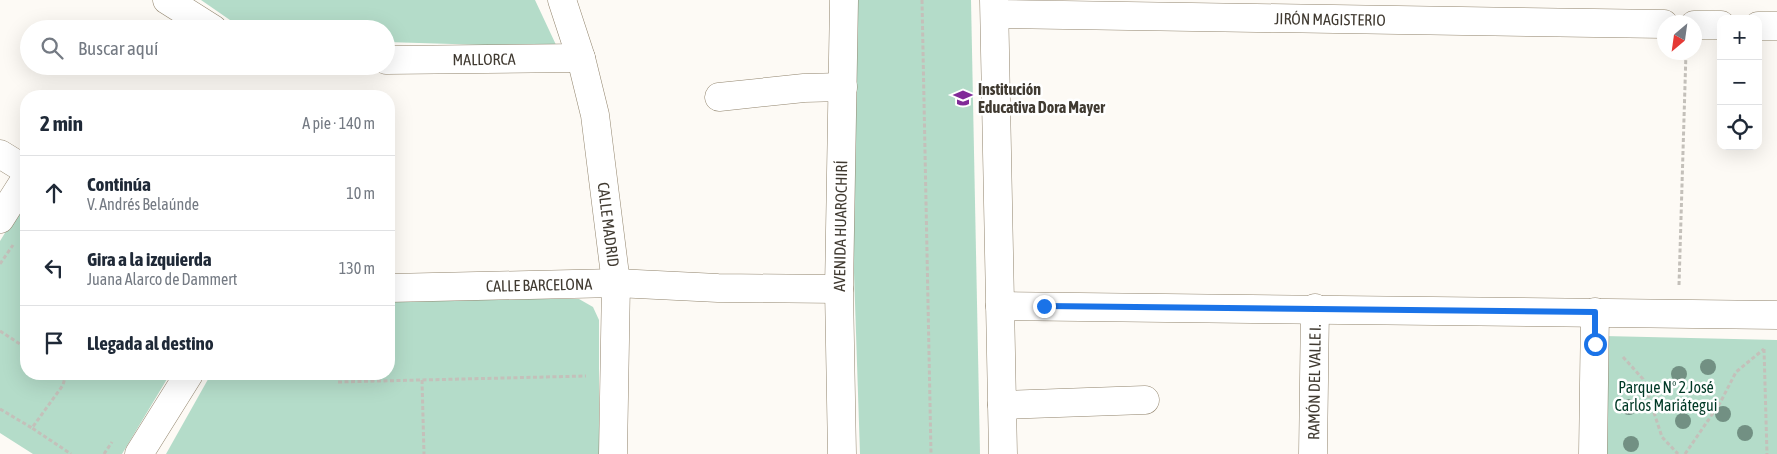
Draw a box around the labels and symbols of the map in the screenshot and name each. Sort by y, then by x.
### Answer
street label: JIRÓN MAGISTERIO [1274,9,1386,29]
north arrow [1657,15,1702,60]
street label: MALLORCA [452,50,516,68]
place label: Institución Educativa Dora Mayer [978,80,1105,116]
school or university icon: Institución Educativa Dora Mayer [952,87,974,109]
street label: AVENIDA HUAROCHIRÍ [830,160,850,292]
street label: CALLE MADRID [594,181,623,268]
street label: CALLE BARCELONA [486,275,592,295]
route end [1033,295,1056,318]
street label: RAMÓN DEL VALLE I. [1304,324,1324,440]
route start [1584,333,1607,356]
park label: Parque Nº 2 José Carlos Mariátegui [1615,378,1717,415]

